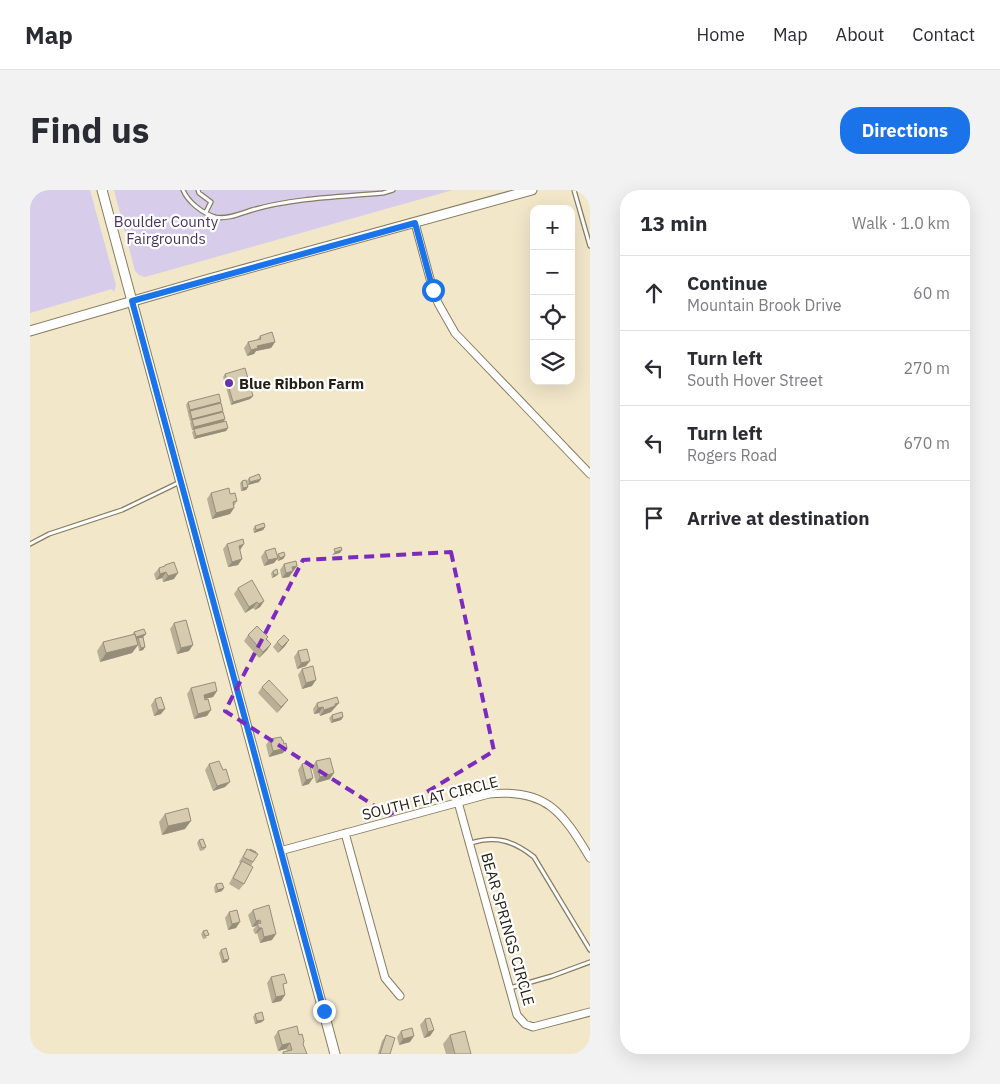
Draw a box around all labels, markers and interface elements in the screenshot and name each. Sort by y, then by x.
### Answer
text: Map [25,19,73,51]
text: Home [697,23,745,46]
text: Map [773,23,808,46]
text: About [836,23,884,46]
text: Contact [912,23,975,46]
text: Find us [30,107,149,153]
button: Directions [840,107,970,154]
map controls [530,205,575,385]
button: + [530,205,575,250]
text: 13 min [640,209,707,237]
park label: Boulder County Fairgrounds [114,212,219,248]
text: Walk · 1.0 km [852,213,950,233]
button: − [530,250,575,295]
text: Continue [687,271,767,295]
route start [422,279,445,302]
icon: ahead [640,279,668,307]
text: 60 m [913,283,950,303]
button: locate [530,295,575,340]
text: Mountain Brook Drive [687,295,842,315]
button: layers [530,340,575,385]
text: Turn left [687,346,763,370]
icon: left [640,354,668,382]
text: 270 m [903,358,950,378]
text: South Hover Street [687,370,823,390]
place label: Blue Ribbon Farm [239,374,364,393]
marker: Blue Ribbon Farm [223,377,235,389]
text: Turn left [687,421,763,445]
icon: left [640,429,668,457]
text: 670 m [903,433,950,453]
text: Rogers Road [687,445,777,465]
icon: arrive [640,504,668,532]
text: Arrive at destination [687,506,870,530]
street label: SOUTH FLAT CIRCLE [360,772,500,824]
street label: BEAR SPRINGS CIRCLE [477,850,539,1008]
route end [313,1000,336,1023]

